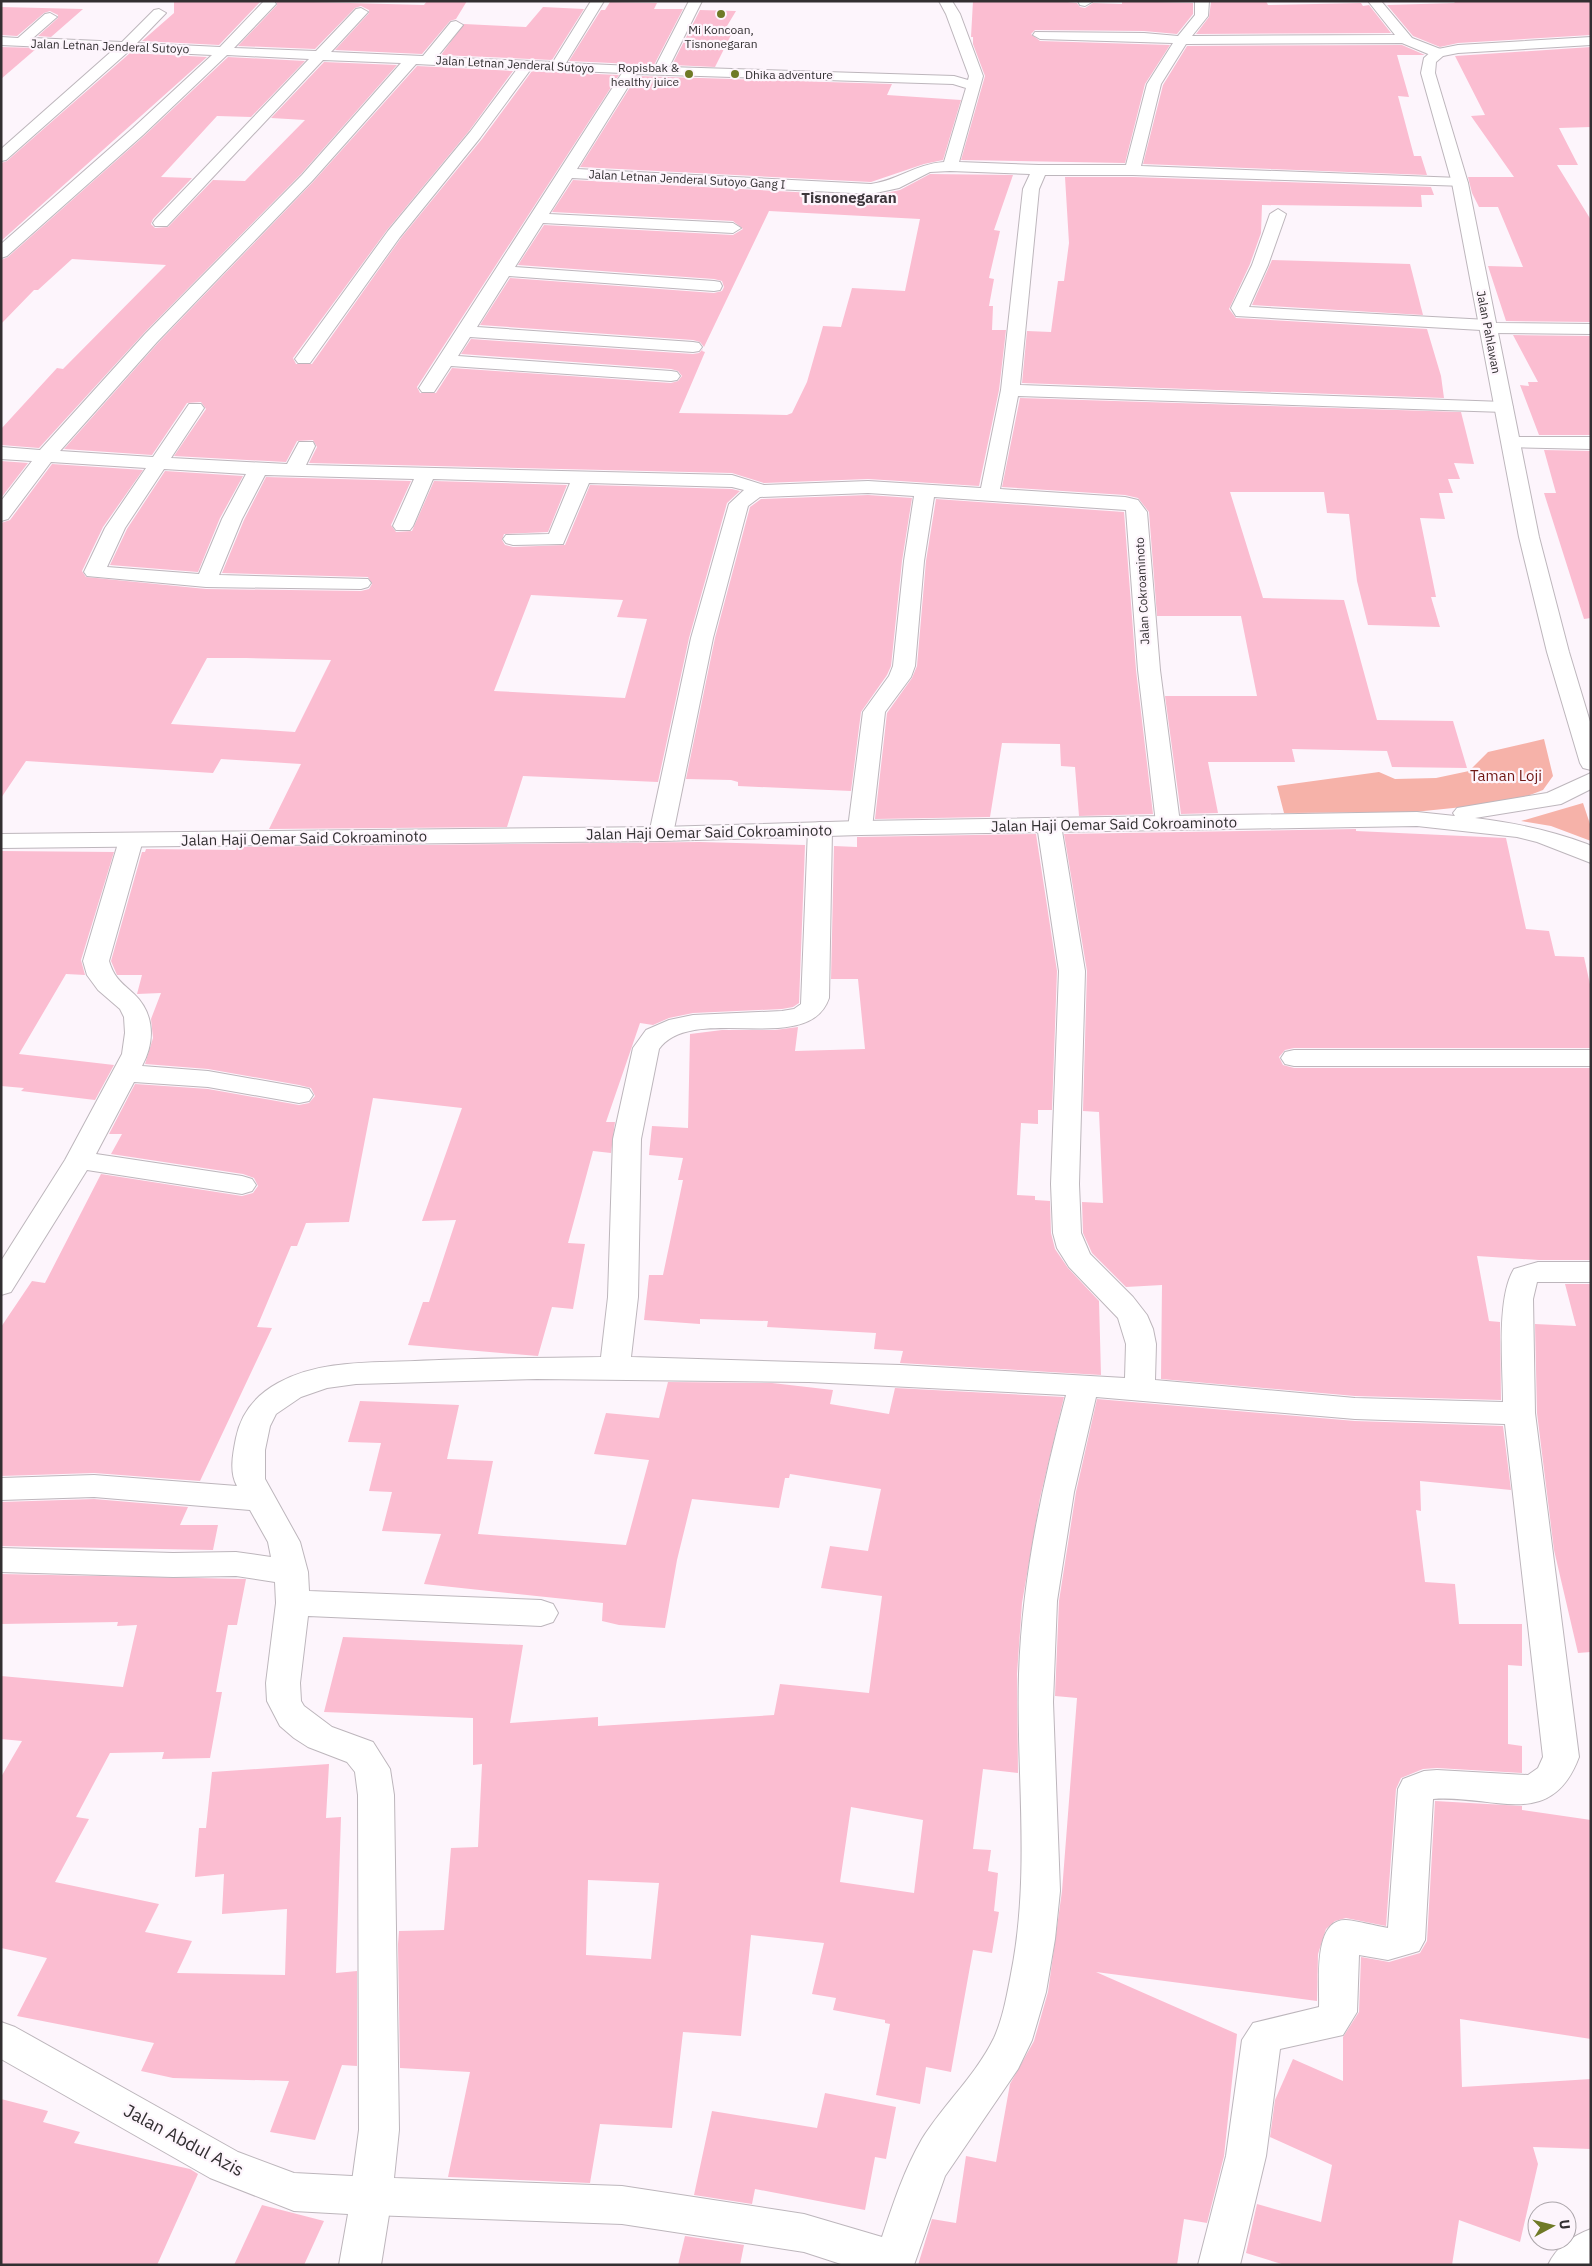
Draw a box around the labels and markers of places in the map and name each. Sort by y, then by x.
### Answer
marker: Mi Koncoan, Tisnonegaran [715,8,727,20]
place label: Mi Koncoan, Tisnonegaran [685,22,757,51]
place label: Ropisbak & healthy juice [611,60,680,89]
place label: Dhika adventure [745,67,833,82]
marker: Ropisbak & healthy juice [683,68,695,80]
marker: Dhika adventure [729,68,741,80]

